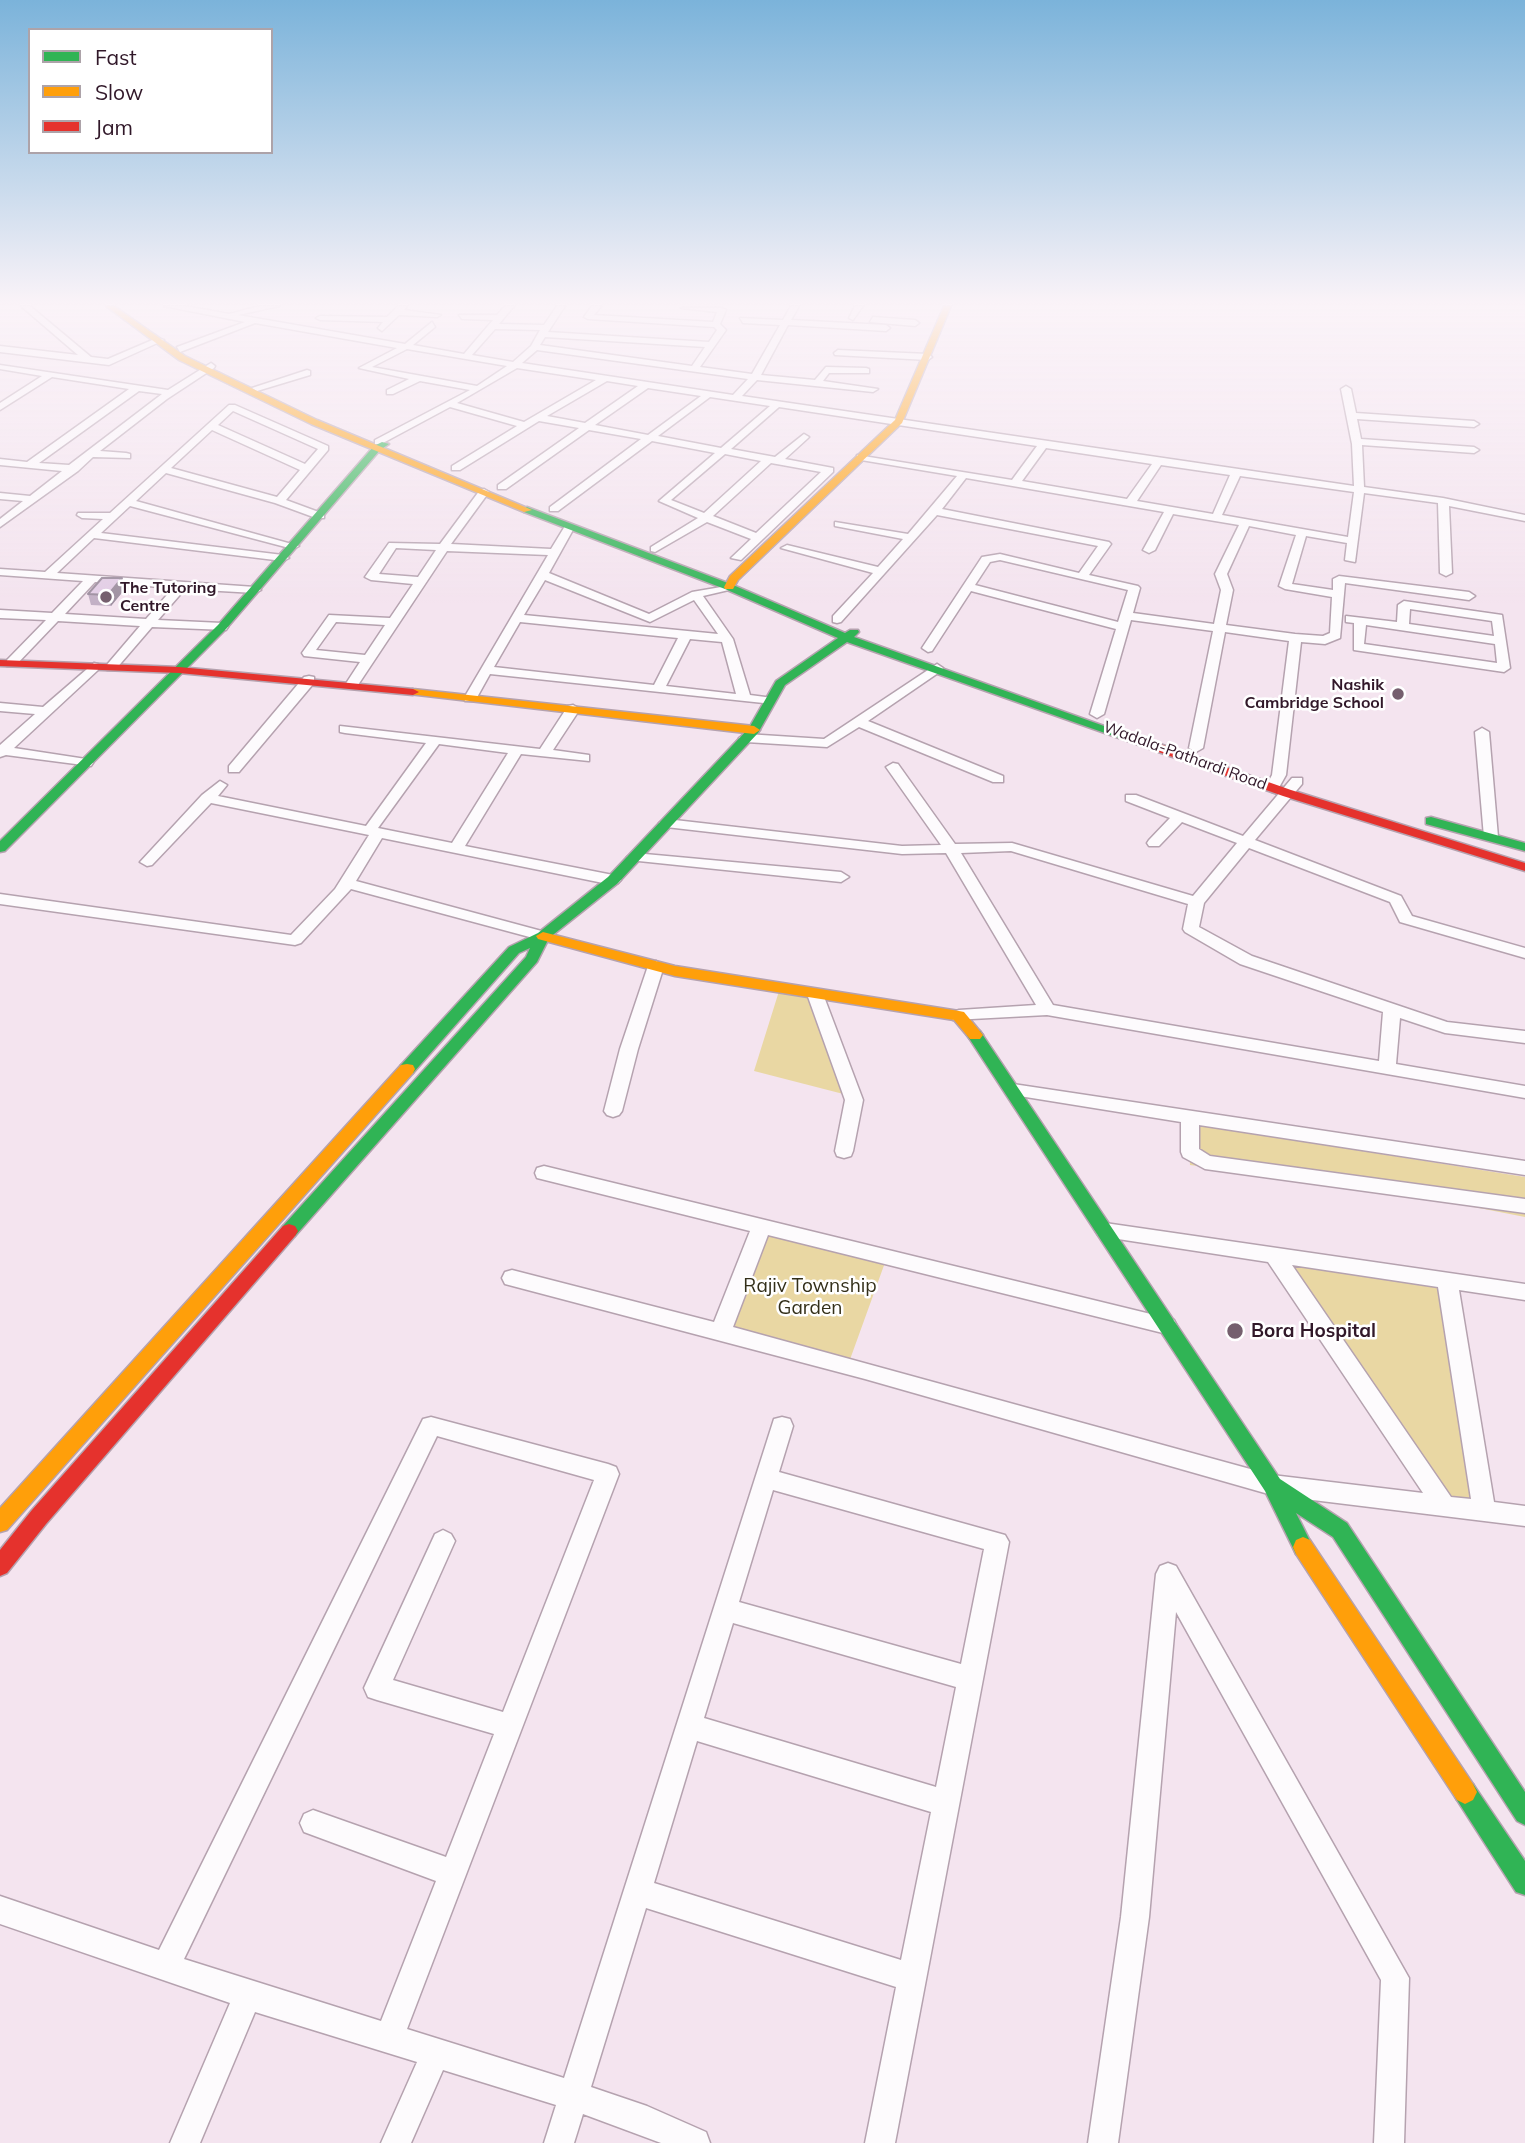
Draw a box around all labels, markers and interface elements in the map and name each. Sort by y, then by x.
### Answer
legend [28,28,273,154]
text: Fast [95,44,137,70]
text: Slow [95,79,143,105]
text: Jam [95,114,133,140]
place label: The Tutoring Centre [120,578,216,616]
marker: The Tutoring Centre [98,589,114,605]
place label: Nashik Cambridge School [1244,675,1384,713]
marker: Nashik Cambridge School [1390,686,1406,702]
street label: Wadala-Pathardi Road [1101,717,1269,795]
park label: Rajiv Township Garden [743,1275,877,1319]
place label: Bora Hospital [1251,1320,1376,1342]
marker: Bora Hospital [1225,1321,1245,1341]

